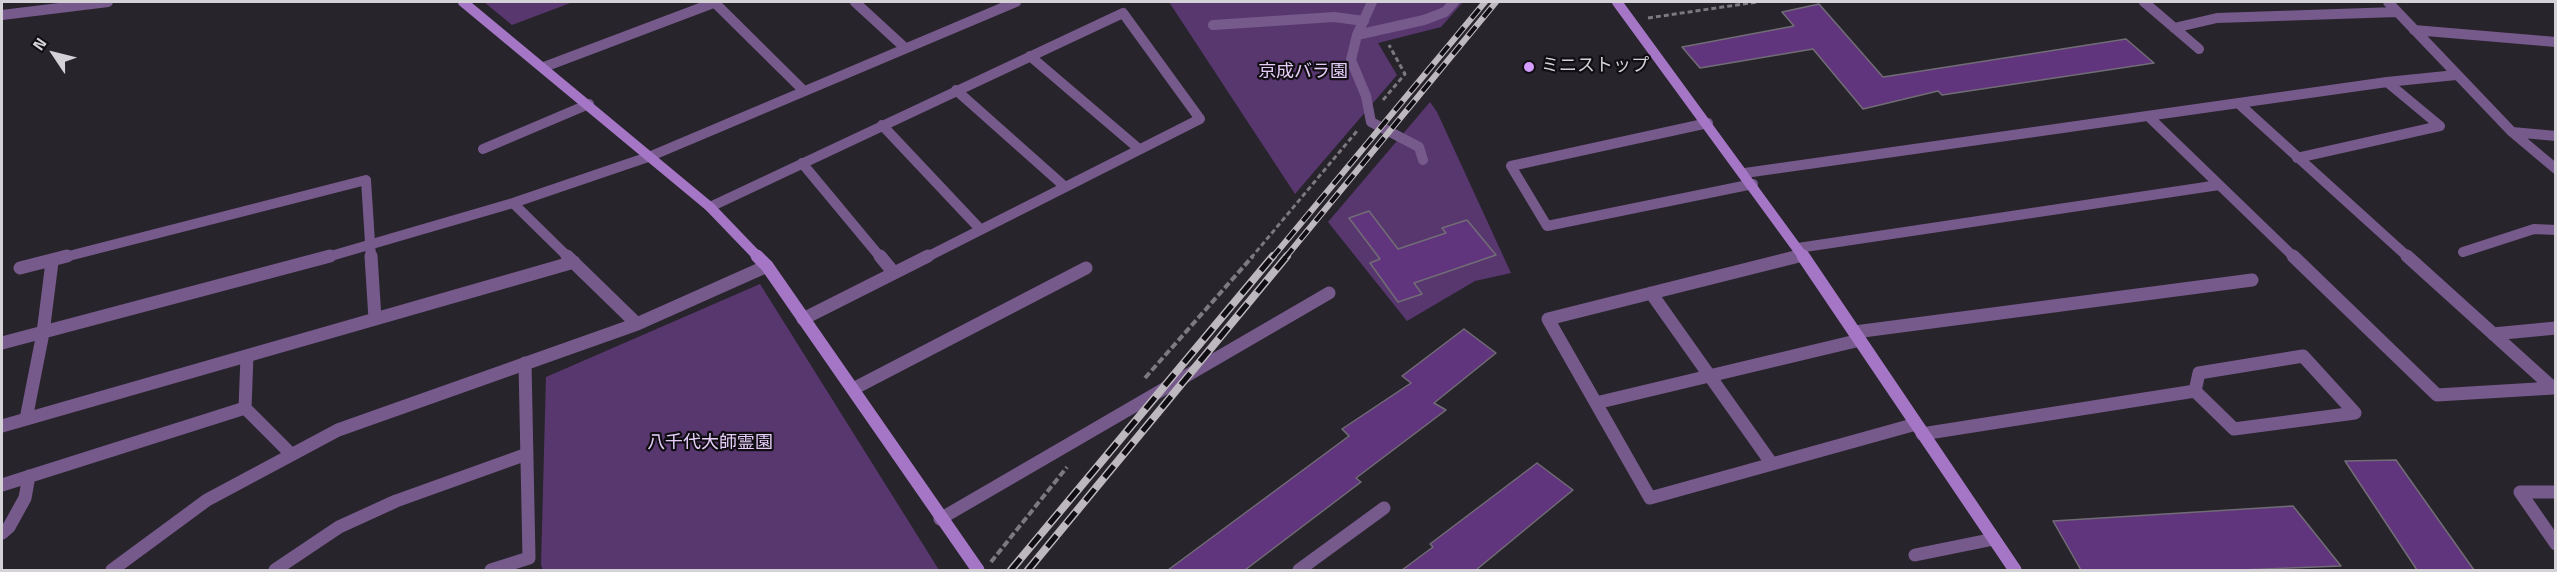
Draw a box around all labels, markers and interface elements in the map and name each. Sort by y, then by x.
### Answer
north arrow [24,24,84,84]
text: N [26,32,52,55]
place label: ミニストップ [1541,56,1649,78]
marker: ミニストップ [1522,60,1536,74]
park label: 京成バラ園 [1258,62,1348,84]
park label: 八千代大師霊園 [647,433,773,455]

